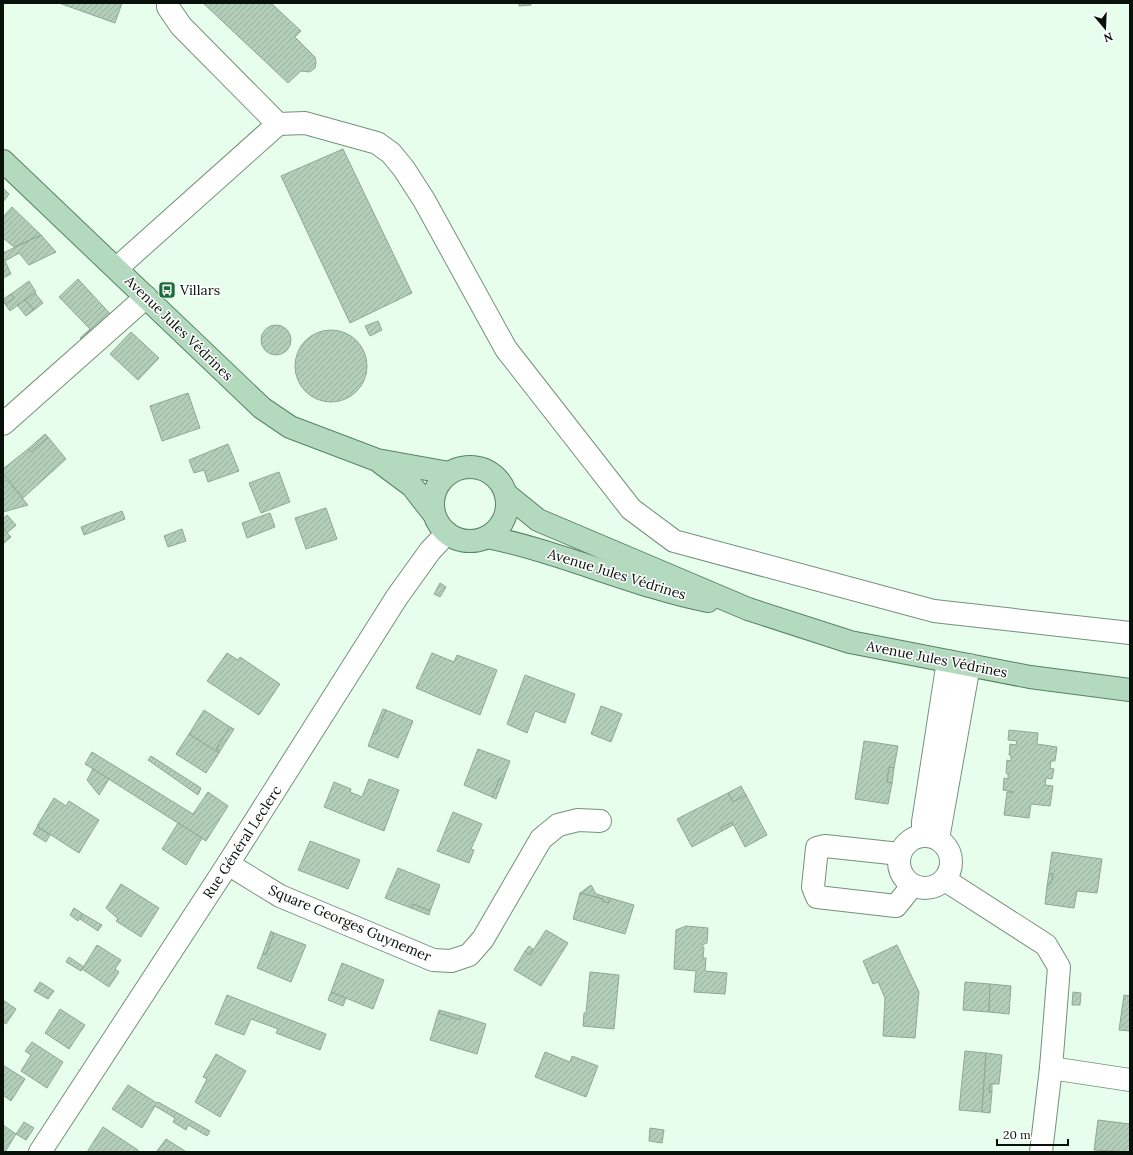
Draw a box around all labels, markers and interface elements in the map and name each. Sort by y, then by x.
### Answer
north arrow [1085,8,1125,48]
text: N [1101,29,1115,46]
street label: Avenue Jules Védrines [120,271,237,384]
bus stop icon: Villars [157,280,177,300]
place label: Villars [179,281,220,299]
street label: Avenue Jules Védrines [545,544,688,604]
street label: Avenue Jules Védrines [864,636,1009,682]
street label: Rue Général Leclerc [199,782,285,902]
street label: Square Georges Guynemer [266,880,434,966]
scale bar [997,1121,1068,1147]
text: 20 m [1003,1127,1031,1142]

